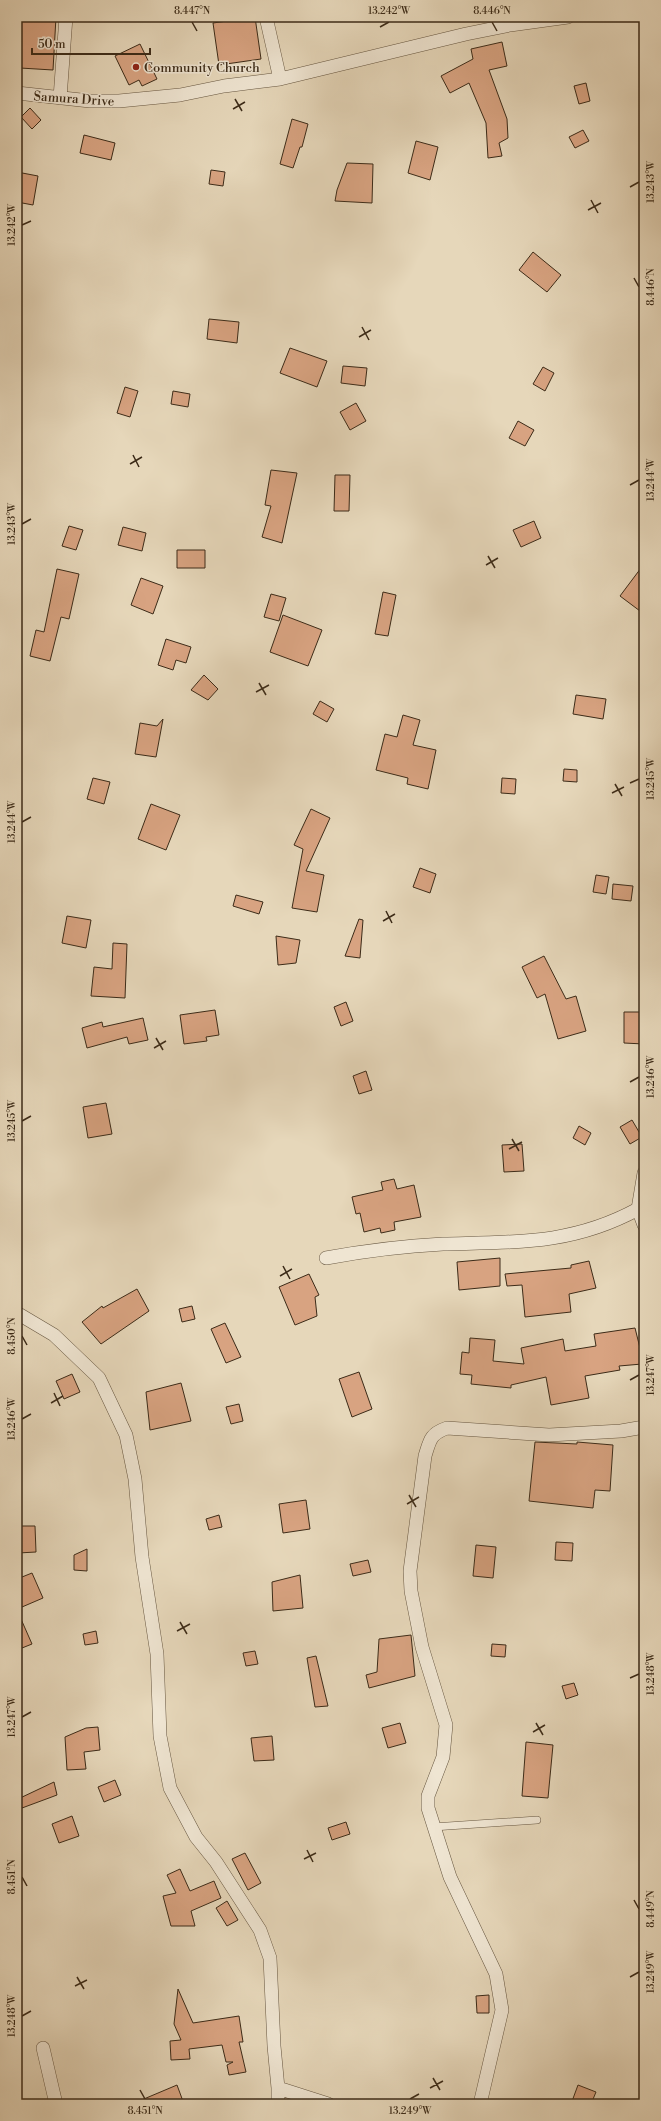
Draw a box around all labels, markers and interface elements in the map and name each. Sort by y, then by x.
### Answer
text: 8.447°N [174,5,211,17]
text: 13.242°W [368,5,411,17]
text: 8.446°N [473,5,511,17]
scale bar [32,30,150,56]
text: 50 m [38,37,66,52]
place label: Community Church [144,60,260,76]
marker: Community Church [131,62,141,72]
street label: Samura Drive [33,88,115,110]
text: 13.243°W [645,160,657,203]
text: 13.242°W [6,203,18,246]
text: 8.446°N [645,268,657,306]
text: 13.244°W [645,458,657,501]
text: 13.243°W [6,502,18,545]
text: 13.245°W [645,757,657,800]
text: 13.244°W [6,800,18,843]
text: 13.246°W [645,1055,657,1098]
text: 13.245°W [6,1099,18,1142]
text: 8.450°N [6,1317,18,1355]
text: 13.247°W [645,1353,657,1396]
text: 13.246°W [6,1397,18,1440]
text: 13.248°W [645,1652,657,1695]
text: 13.247°W [6,1695,18,1738]
text: 8.451°N [6,1859,18,1895]
text: 8.449°N [645,1890,657,1928]
text: 13.249°W [645,1950,657,1993]
text: 13.248°W [6,1994,18,2037]
text: 8.451°N [127,2105,163,2117]
text: 13.249°W [389,2105,432,2117]

